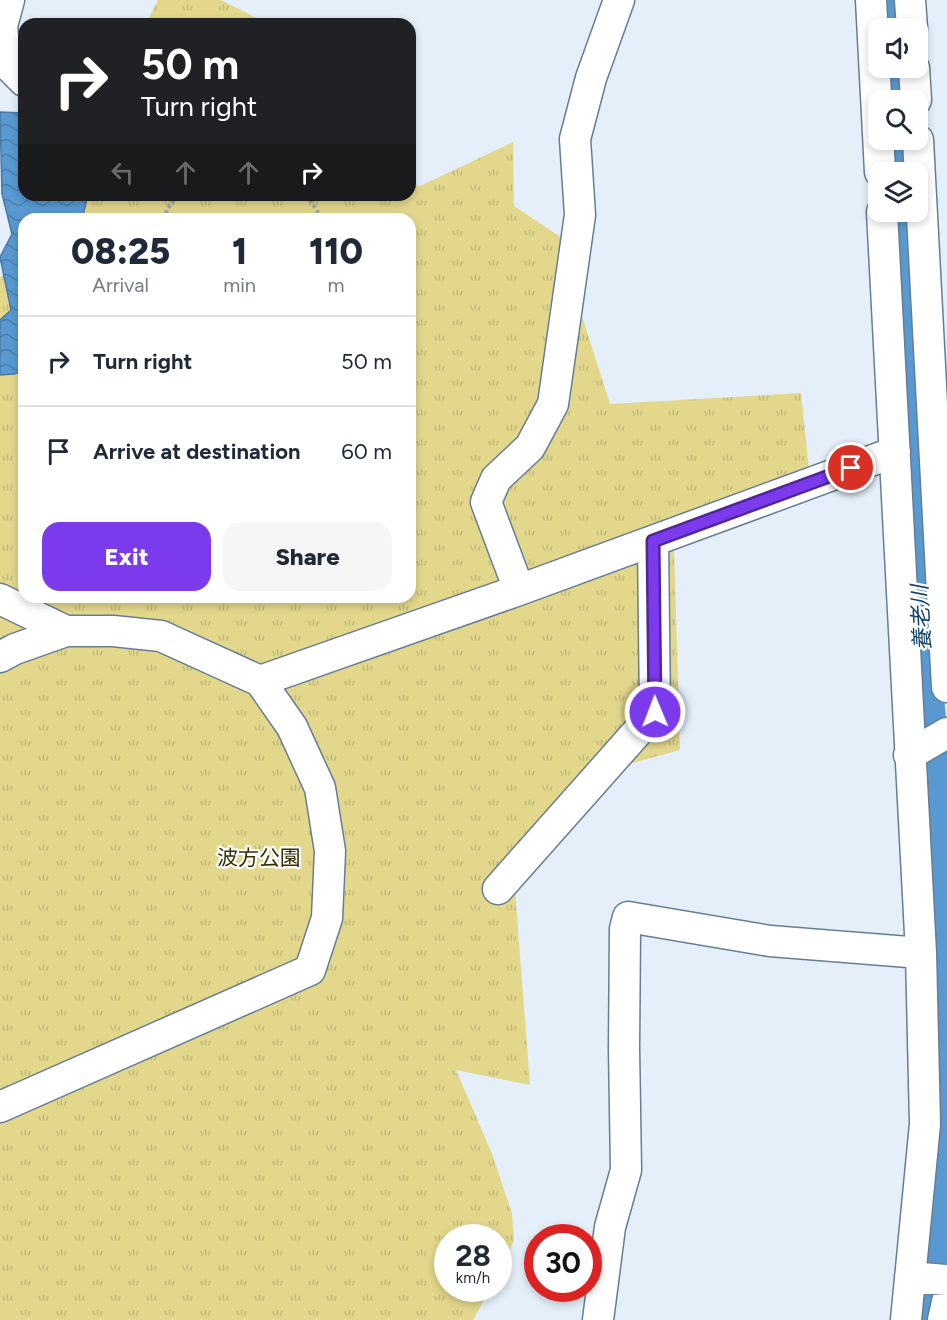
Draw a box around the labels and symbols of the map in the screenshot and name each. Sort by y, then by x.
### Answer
pin [825,442,876,493]
water label: 養老川 [906,582,936,652]
position arrow [623,680,687,744]
park label: 波方公園 [217,845,301,870]
speed limit sign: 30 [524,1224,602,1302]

